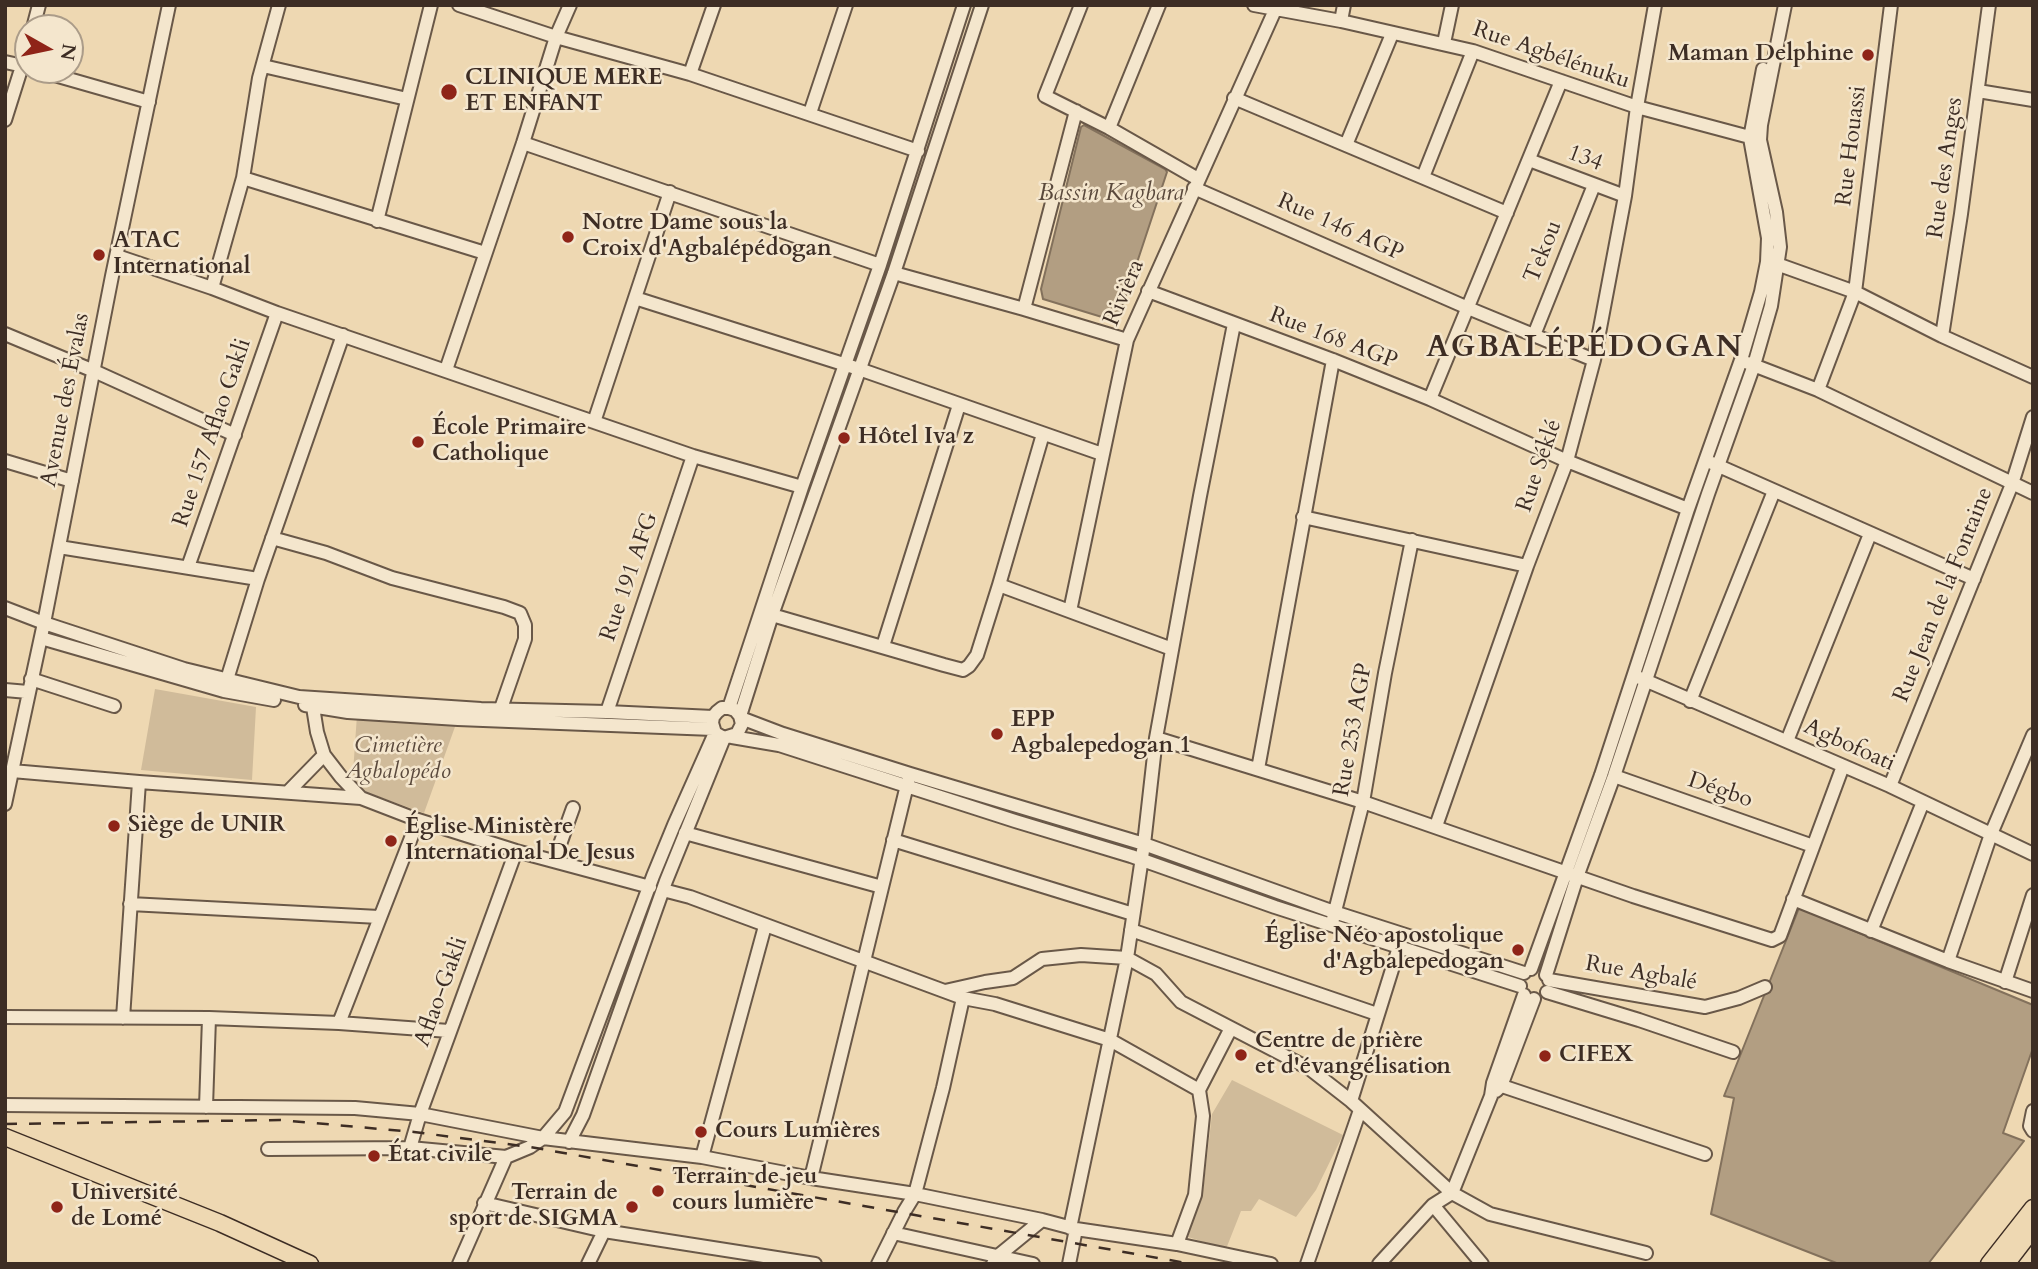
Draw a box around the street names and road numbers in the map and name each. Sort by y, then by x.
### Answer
street label: Rue Agbélénuku [1469,16,1633,96]
street label: Rue Houassi [1831,84,1873,208]
street label: Rue des Anges [1922,96,1970,240]
street label: 134 [1564,140,1606,178]
street label: Rue 146 AGP [1273,188,1407,268]
street label: Tekou [1519,217,1569,287]
street label: Rivièra [1099,256,1151,330]
street label: Rue 168 AGP [1265,302,1401,376]
street label: Avenue des Évalas [36,311,96,489]
street label: Rue 157 Aflao Gakli [168,335,258,531]
street label: Rue Séklé [1511,416,1569,516]
street label: Rue Jean de la Fontaine [1888,484,2000,706]
street label: Rue 191 AFG [595,509,665,645]
street label: Rue 253 AGP [1329,661,1379,799]
street label: Agbofoati [1799,714,1899,778]
street label: Dégbo [1684,767,1756,815]
street label: Aflao-Gakli [409,933,475,1051]
street label: Rue Agbalé [1583,951,1699,997]

